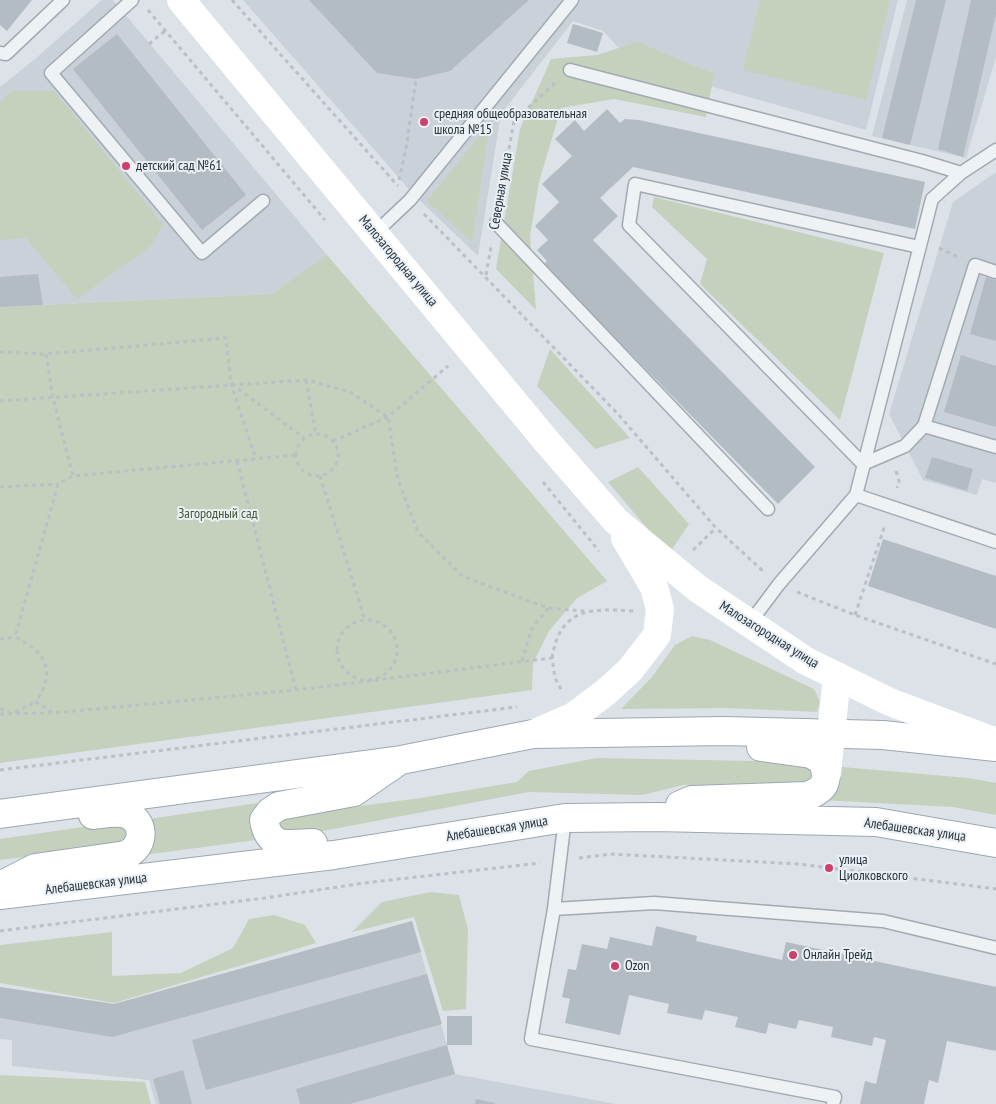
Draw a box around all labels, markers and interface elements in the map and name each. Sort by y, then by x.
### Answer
place label: средняя общеобразовательная школа №15 [434,106,587,138]
marker: средняя общеобразовательная школа №15 [418,116,430,128]
street label: Северная улица [486,151,516,231]
place label: детский сад №61 [136,158,222,174]
marker: детский сад №61 [120,160,132,172]
street label: Малозагородная улица [355,212,441,310]
park label: Загородный сад [178,506,258,522]
street label: Малозагородная улица [716,598,822,672]
street label: Алебашевская улица [445,813,549,845]
street label: Алебашевская улица [863,815,967,845]
place label: улица Циолковского [839,852,908,884]
marker: улица Циолковского [823,862,835,874]
street label: Алебашевская улица [44,869,148,899]
place label: Онлайн Трейд [803,947,872,963]
marker: Онлайн Трейд [787,949,799,961]
place label: Ozon [625,958,650,974]
marker: Ozon [609,960,621,972]

